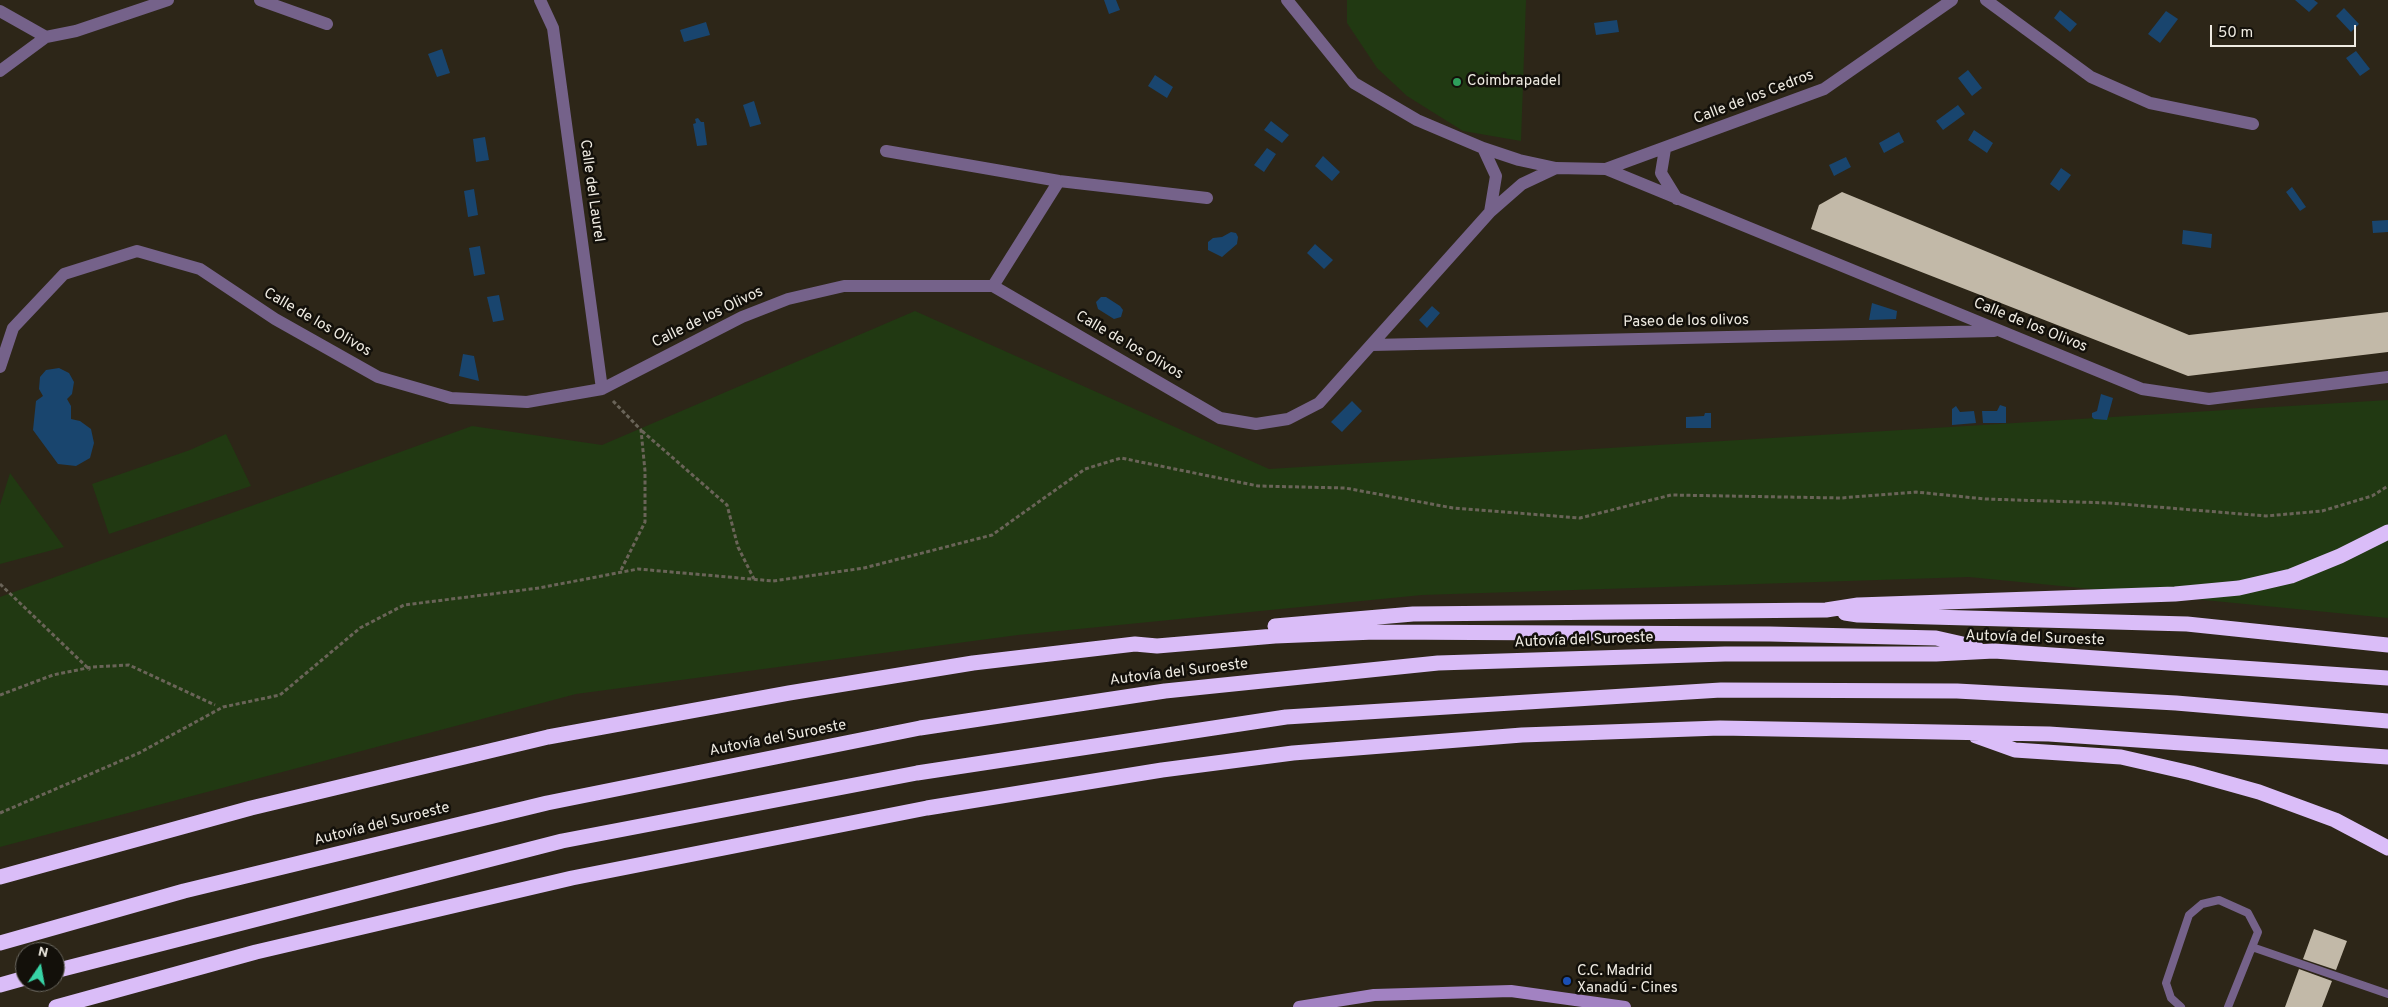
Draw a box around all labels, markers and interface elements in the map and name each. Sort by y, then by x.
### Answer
scale bar [2213,15,2359,47]
text: 50 m [2218,24,2253,43]
street label: Calle de los Cedros [1691,67,1817,129]
place label: Coimbrapadel [1467,73,1561,91]
marker: Coimbrapadel [1451,76,1463,88]
street label: Calle del Laurel [575,139,607,243]
street label: Calle de los Olivos [650,283,766,353]
street label: Calle de los Olivos [260,285,374,361]
street label: Calle de los Olivos [1970,295,2090,357]
street label: Calle de los Olivos [1072,308,1186,384]
street label: Paseo de los olivos [1623,312,1749,332]
street label: Autovía del Suroeste [1965,628,2105,650]
street label: Autovía del Suroeste [1514,630,1654,652]
street label: Autovía del Suroeste [1109,656,1249,690]
street label: Autovía del Suroeste [708,717,848,761]
street label: Autovía del Suroeste [312,799,452,851]
north arrow [15,942,65,992]
text: N [36,943,50,962]
place label: C.C. Madrid Xanadú - Cines [1577,963,1678,998]
marker: C.C. Madrid Xanadú - Cines [1561,975,1573,987]

